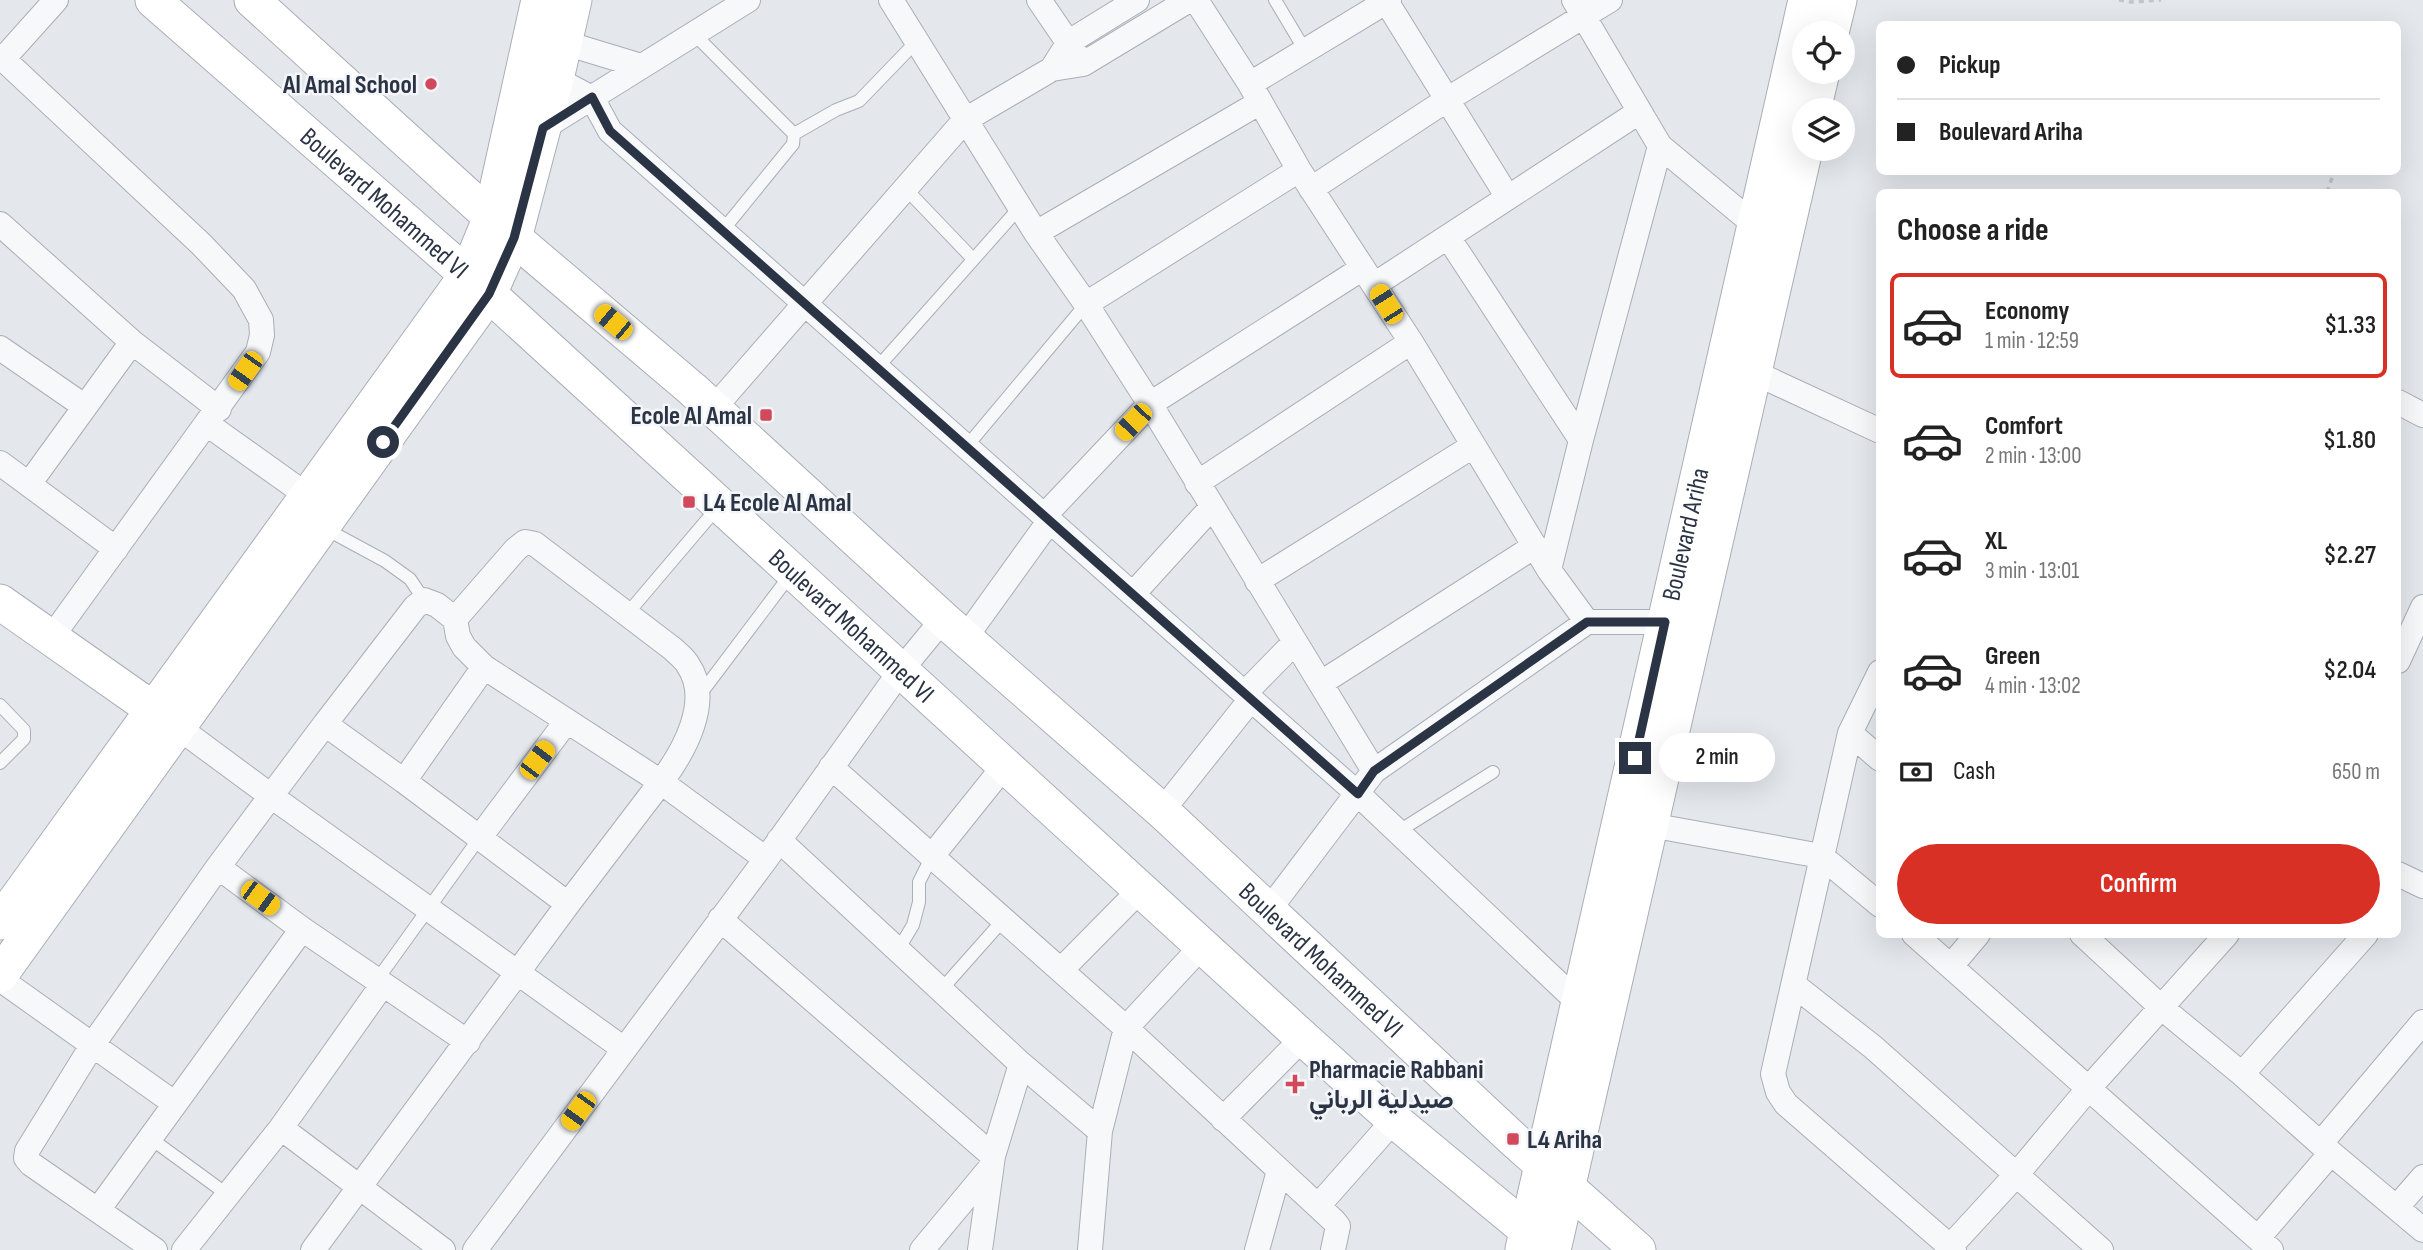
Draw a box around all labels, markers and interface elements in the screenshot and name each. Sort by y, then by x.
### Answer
map controls [1792,21,1855,161]
button: locate [1792,21,1855,84]
text: Pickup [1939,50,2001,81]
place label: Al Amal School [282,70,417,101]
marker: Al Amal School [423,76,439,92]
button: layers [1792,98,1855,161]
text: Boulevard Ariha [1939,117,2083,148]
street label: Boulevard Mohammed VI [293,122,474,286]
text: Choose a ride [1897,211,2049,250]
car [1366,281,1407,327]
icon: car [1901,294,1964,357]
text: Economy [1985,296,2069,327]
car [591,300,636,344]
text: $1.33 [2324,310,2376,341]
text: 1 min · 12:59 [1985,327,2079,355]
car [225,348,266,394]
car [1111,400,1156,444]
place label: Ecole Al Amal [630,401,752,432]
marker: Ecole Al Amal [758,407,774,423]
icon: car [1901,409,1964,472]
text: Comfort [1985,411,2063,442]
text: $1.80 [2323,425,2376,456]
route start [367,426,399,458]
text: 2 min · 13:00 [1985,442,2081,470]
street label: Boulevard Ariha [1656,465,1716,604]
place label: L4 Ecole Al Amal [703,488,852,519]
marker: L4 Ecole Al Amal [681,494,697,510]
icon: car [1901,524,1964,587]
text: XL [1985,526,2007,557]
text: $2.27 [2323,540,2376,571]
street label: Boulevard Mohammed VI [762,543,940,710]
text: 3 min · 13:01 [1985,557,2079,585]
icon: car [1901,639,1964,702]
text: Green [1985,641,2040,672]
text: $2.04 [2323,655,2376,686]
text: 4 min · 13:02 [1985,672,2081,700]
callout: 2 min [1660,734,1775,782]
car [516,737,559,783]
route end [1619,742,1651,774]
text: 2 min [1695,743,1739,771]
icon: cash [1897,753,1935,791]
text: Cash [1953,756,1996,787]
text: 650 m [2332,758,2380,786]
button: Confirm [1897,844,2380,924]
car [237,877,284,919]
street label: Boulevard Mohammed VI [1232,877,1409,1045]
place label: Pharmacie Rabbani صيدلية الرباني [1309,1055,1483,1121]
marker: Pharmacie Rabbani صيدلية الرباني [1287,1076,1303,1092]
car [558,1088,599,1134]
place label: L4 Ariha [1527,1125,1602,1156]
marker: L4 Ariha [1505,1131,1521,1147]

